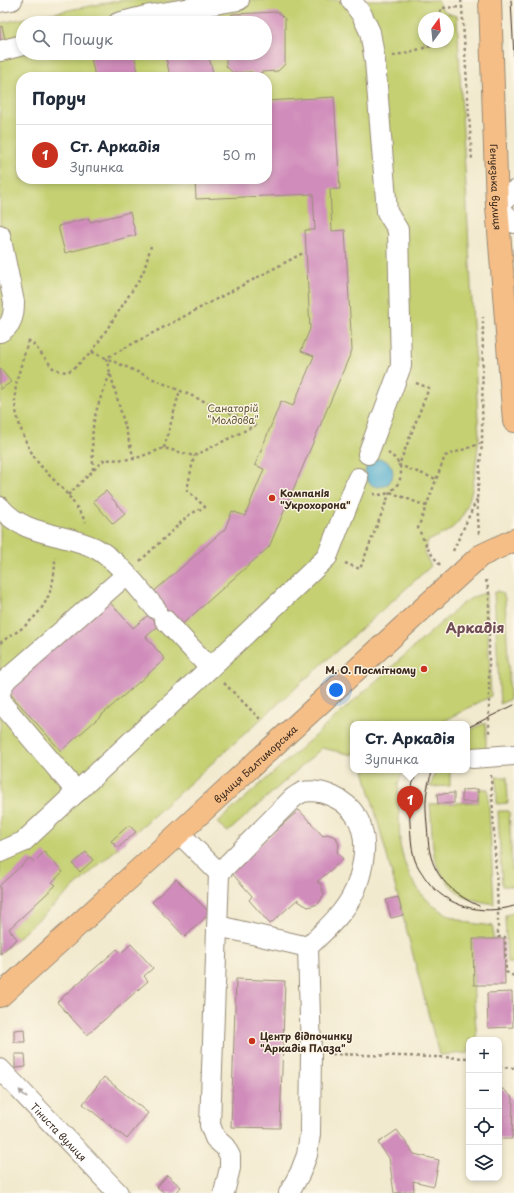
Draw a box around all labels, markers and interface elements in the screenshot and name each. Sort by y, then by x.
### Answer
north arrow [418,12,454,48]
search box [16,16,272,60]
icon: search [30,27,52,49]
text: Пошук [62,27,113,50]
text: Поруч [32,85,86,111]
text: Ст. Аркадія [70,134,160,157]
street label: Генуезька вулиця [487,143,506,231]
text: 1 [42,145,48,164]
text: 50 m [222,145,256,164]
text: Зупинка [70,157,124,176]
park label: Санаторій "Молдова" [207,400,259,427]
place label: Компанія "Укрохорона" [280,485,351,512]
marker: Компанія "Укрохорона" [267,493,277,503]
district label: Аркадія [446,617,504,638]
place label: М. О. Посмітному [325,662,416,678]
marker: М. О. Посмітному [419,664,429,674]
your location [326,680,346,700]
street label: вулиця Балтиморська [210,720,300,806]
popup [350,721,470,773]
text: Ст. Аркадія [365,726,455,749]
text: Зупинка [365,749,419,768]
pin: 1 [397,786,423,819]
place label: Центр відпочинку "Аркадія Плаза" [260,1028,353,1055]
marker: Центр відпочинку "Аркадія Плаза" [247,1036,257,1046]
map controls [466,1037,502,1181]
button: + [466,1037,502,1073]
button: − [466,1073,502,1109]
one-way arrow [19,1089,28,1099]
street label: Тіниста вулиця [28,1099,91,1164]
button: locate [466,1109,502,1145]
button: layers [466,1145,502,1181]

